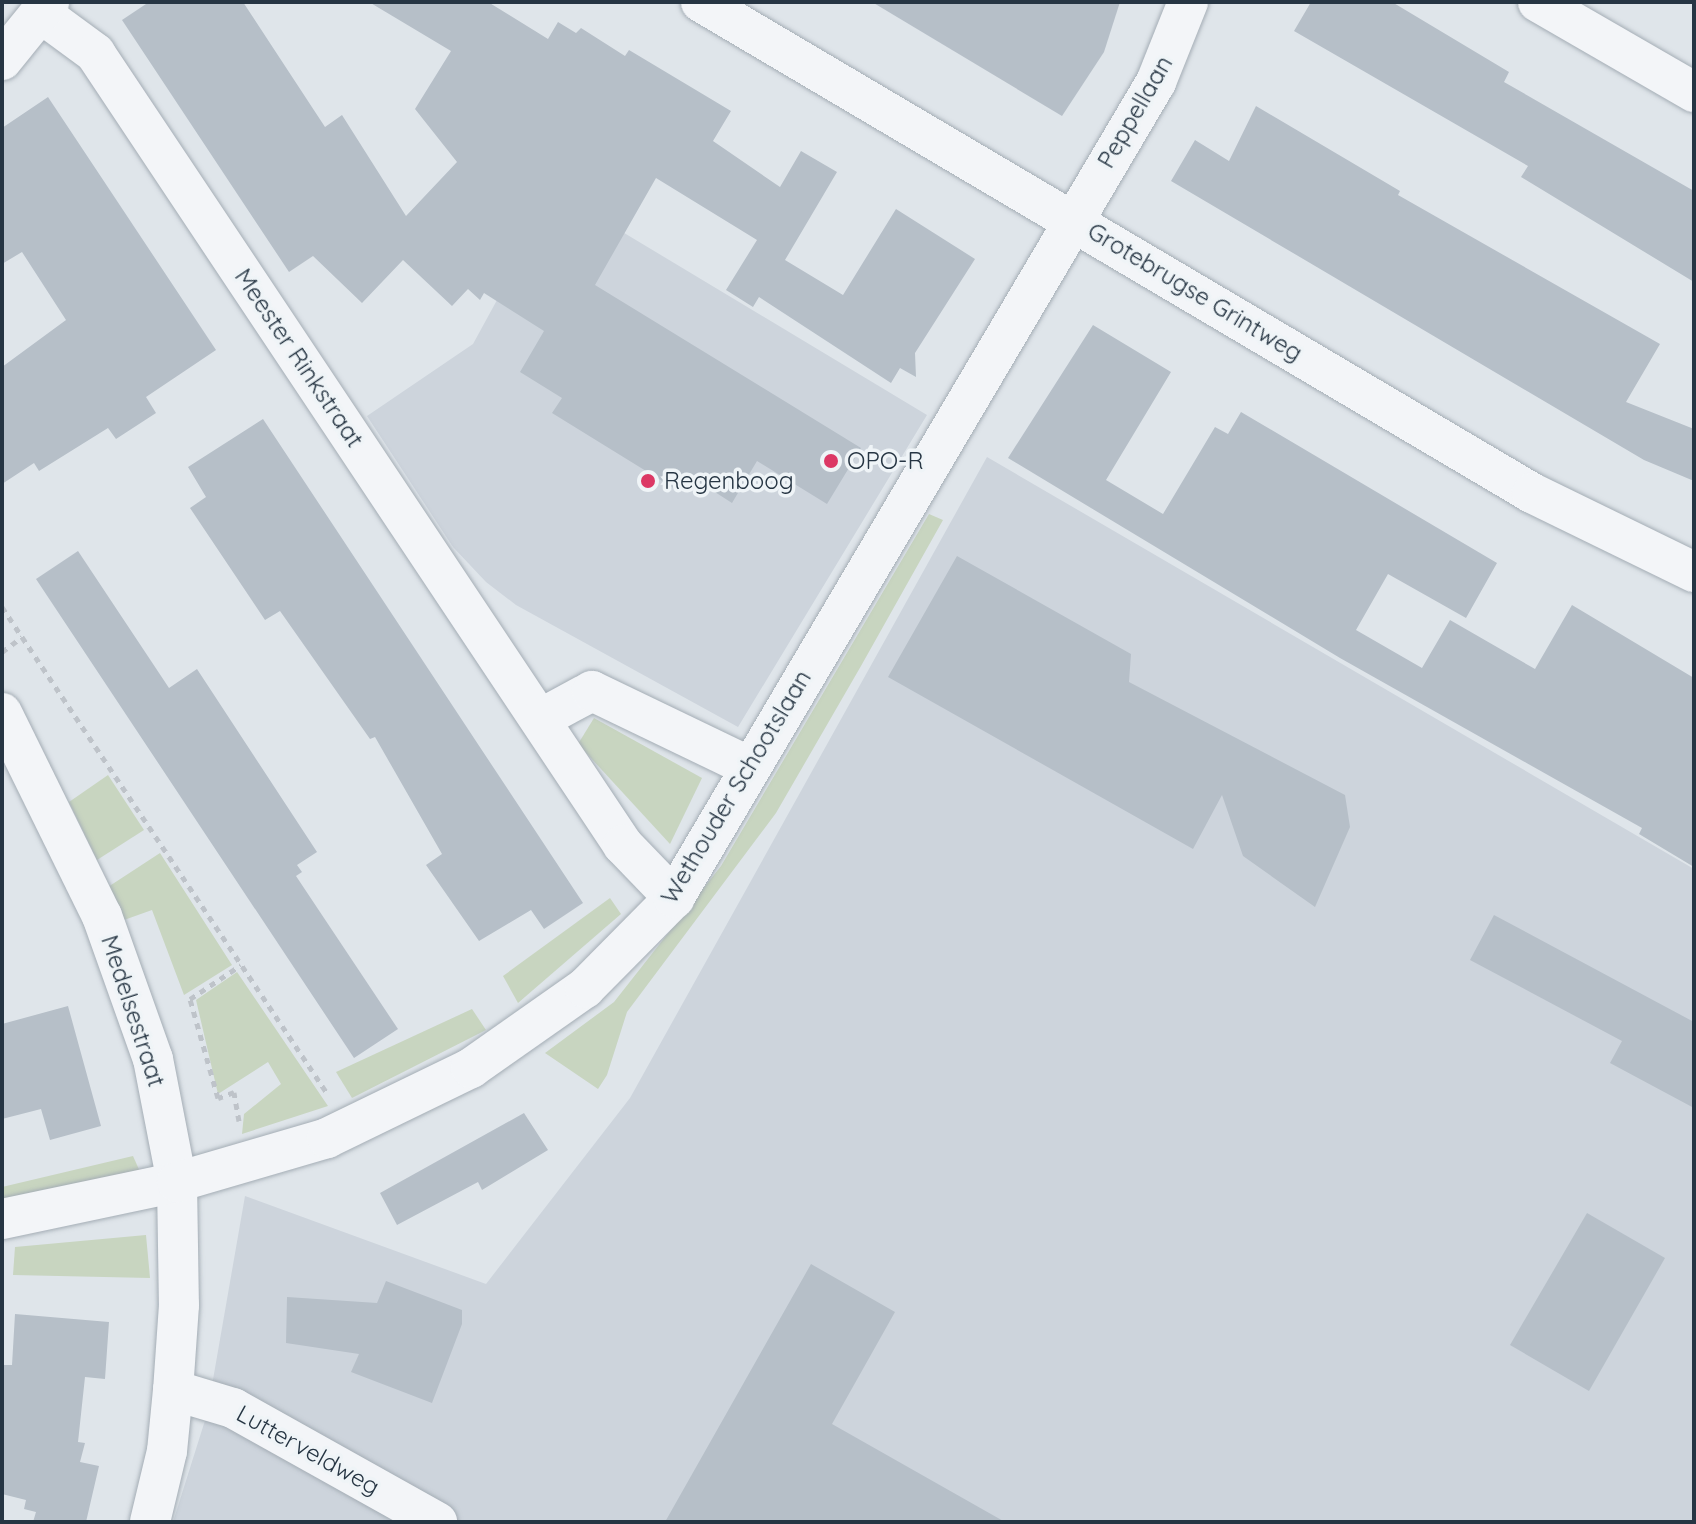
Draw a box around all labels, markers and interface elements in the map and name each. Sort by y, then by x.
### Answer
street label: Peppellaan [1091,51,1179,173]
street label: Grotebrugse Grintweg [1082,216,1308,368]
street label: Meester Rinkstraat [229,263,369,453]
place label: OPO-R [847,447,924,475]
marker: OPO-R [822,452,840,470]
place label: Regenboog [664,467,794,495]
marker: Regenboog [639,472,657,490]
street label: Wethouder Schootslaan [655,665,817,909]
street label: Medelsestraat [95,932,171,1090]
street label: Lutterveldweg [231,1399,385,1501]

